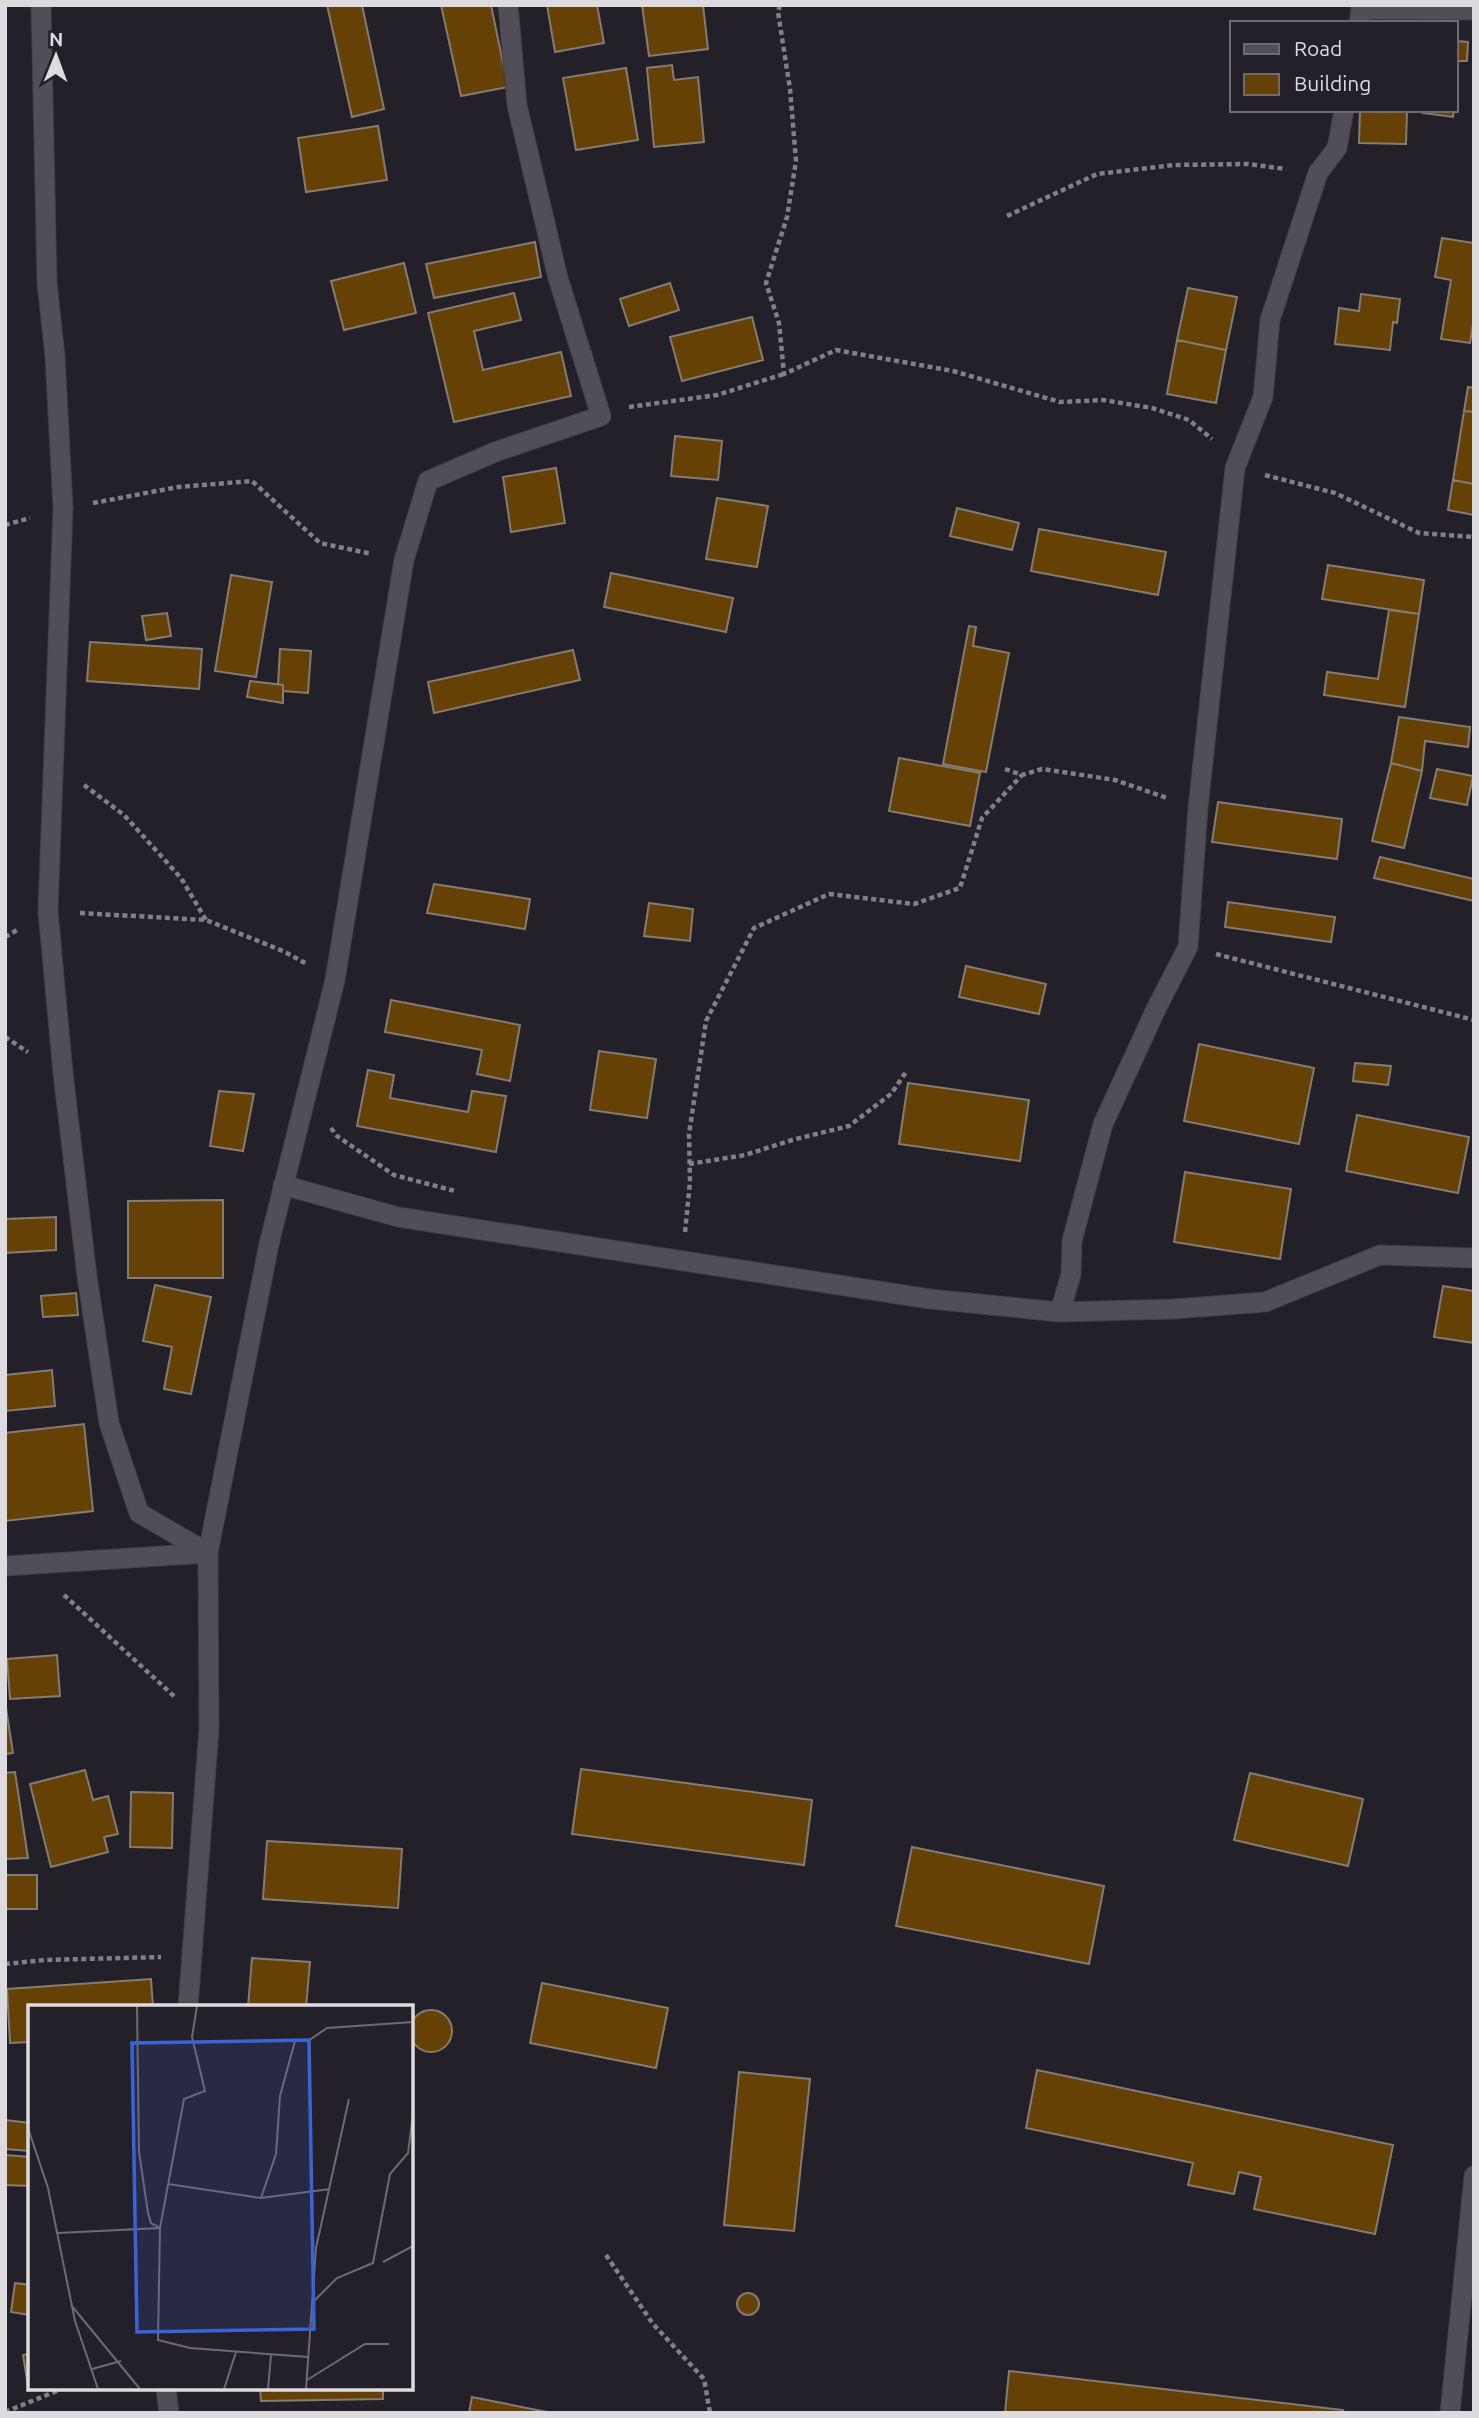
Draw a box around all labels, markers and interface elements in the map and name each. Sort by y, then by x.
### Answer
north arrow [21,21,91,91]
legend [1230,21,1458,112]
text: N [49,28,64,50]
text: Road [1294,36,1342,60]
text: Building [1294,71,1371,95]
inset map [28,2005,413,2390]

